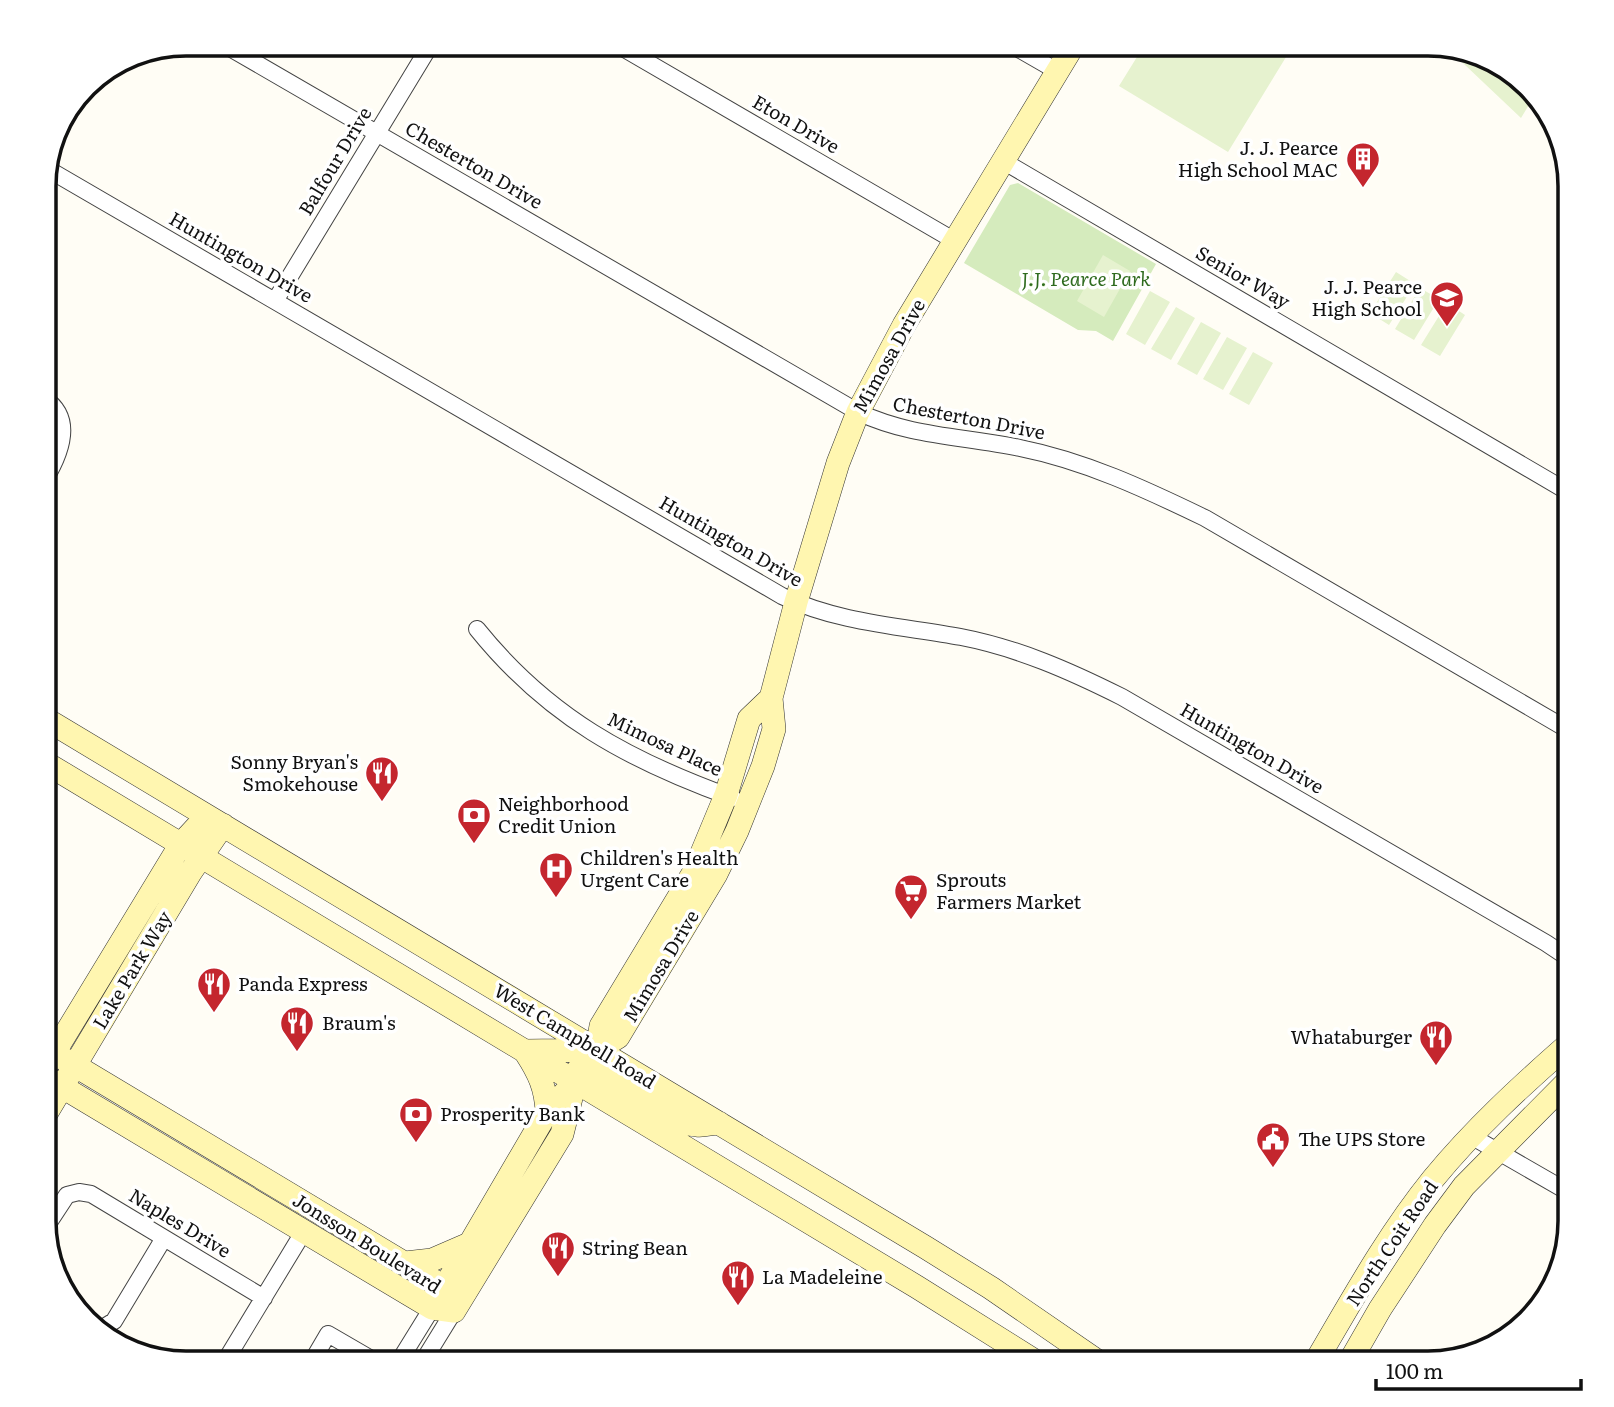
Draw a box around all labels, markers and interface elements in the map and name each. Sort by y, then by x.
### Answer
street label: Eton Drive [748,87,845,159]
street label: Balfour Drive [291,101,378,220]
street label: Chesterton Drive [401,113,549,215]
place label: J. J. Pearce High School MAC [1178,133,1338,183]
building icon: J. J. Pearce High School MAC [1344,140,1382,189]
street label: Huntington Drive [165,204,319,309]
street label: Senior Way [1191,238,1296,314]
park label: J.J. Pearce Park [1021,264,1151,292]
place label: J. J. Pearce High School [1311,272,1422,322]
school or university icon: J. J. Pearce High School [1428,279,1466,328]
street label: Mimosa Drive [845,293,931,418]
street label: Chesterton Drive [891,389,1048,446]
street label: Huntington Drive [655,488,809,593]
street label: Huntington Drive [1176,695,1330,800]
street label: Mimosa Place [603,704,728,782]
place label: Sonny Bryan's Smokehouse [230,747,358,797]
restaurant icon: Sonny Bryan's Smokehouse [363,754,401,803]
place label: Neighborhood Credit Union [498,789,629,839]
bank icon: Neighborhood Credit Union [455,796,493,845]
place label: Children's Health Urgent Care [580,843,739,893]
hospital icon: Children's Health Urgent Care [537,850,575,899]
place label: Sprouts Farmers Market [936,865,1082,915]
supermarket icon: Sprouts Farmers Market [892,872,930,921]
street label: Mimosa Drive [615,904,705,1027]
street label: Lake Park Way [85,905,178,1034]
restaurant icon: Panda Express [195,965,233,1014]
place label: Panda Express [238,969,368,997]
street label: West Campbell Road [489,976,662,1095]
restaurant icon: Braum's [278,1004,316,1053]
place label: Braum's [322,1008,396,1036]
restaurant icon: Whataburger [1417,1018,1455,1067]
place label: Whataburger [1290,1022,1412,1050]
bank icon: Prosperity Bank [397,1095,435,1144]
place label: Prosperity Bank [440,1099,585,1127]
public building icon: The UPS Store [1254,1120,1292,1169]
place label: The UPS Store [1298,1124,1425,1152]
street label: North Coit Road [1339,1174,1444,1311]
street label: Naples Drive [124,1181,237,1264]
street label: Jonsson Boulevard [288,1185,448,1299]
restaurant icon: String Bean [539,1229,577,1278]
place label: String Bean [582,1233,688,1261]
restaurant icon: La Madeleine [719,1258,757,1307]
place label: La Madeleine [762,1262,883,1290]
scale bar [1376,1348,1581,1392]
text: 100 m [1386,1354,1443,1385]

